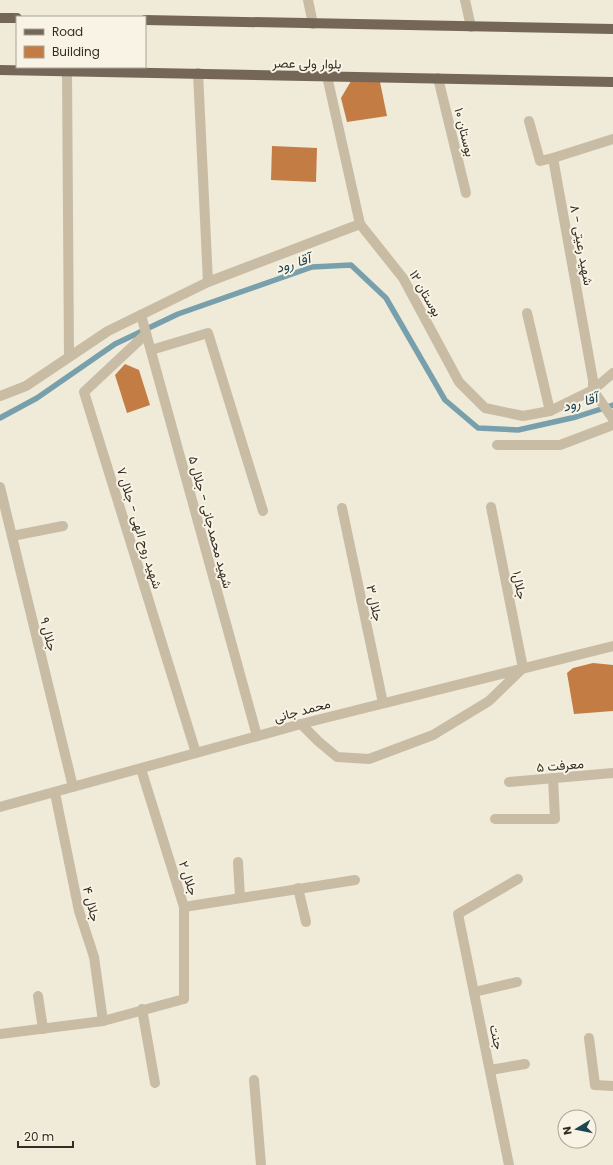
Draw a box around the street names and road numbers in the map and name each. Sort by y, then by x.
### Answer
street label: بلوار ولی عصر [271,53,342,74]
street label: بوستان ۱۰ [449,106,480,159]
street label: شهید رعیتی - ۸ [565,203,598,287]
street label: بوستان ۱۲ [405,266,447,320]
street label: شهید محمدجانی - جلال ۵ [184,454,237,590]
street label: شهید روح الهی - جلال ۷ [112,465,167,591]
street label: جلال۱ [507,569,532,601]
street label: جلال ۳ [361,583,388,623]
street label: جلال ۹ [35,615,62,653]
street label: محمد جانی [272,694,333,727]
street label: معرفت ۵ [535,754,585,777]
street label: جلال ۲ [174,859,203,898]
street label: جلال ۴ [78,884,105,924]
street label: جنت [485,1023,508,1052]

